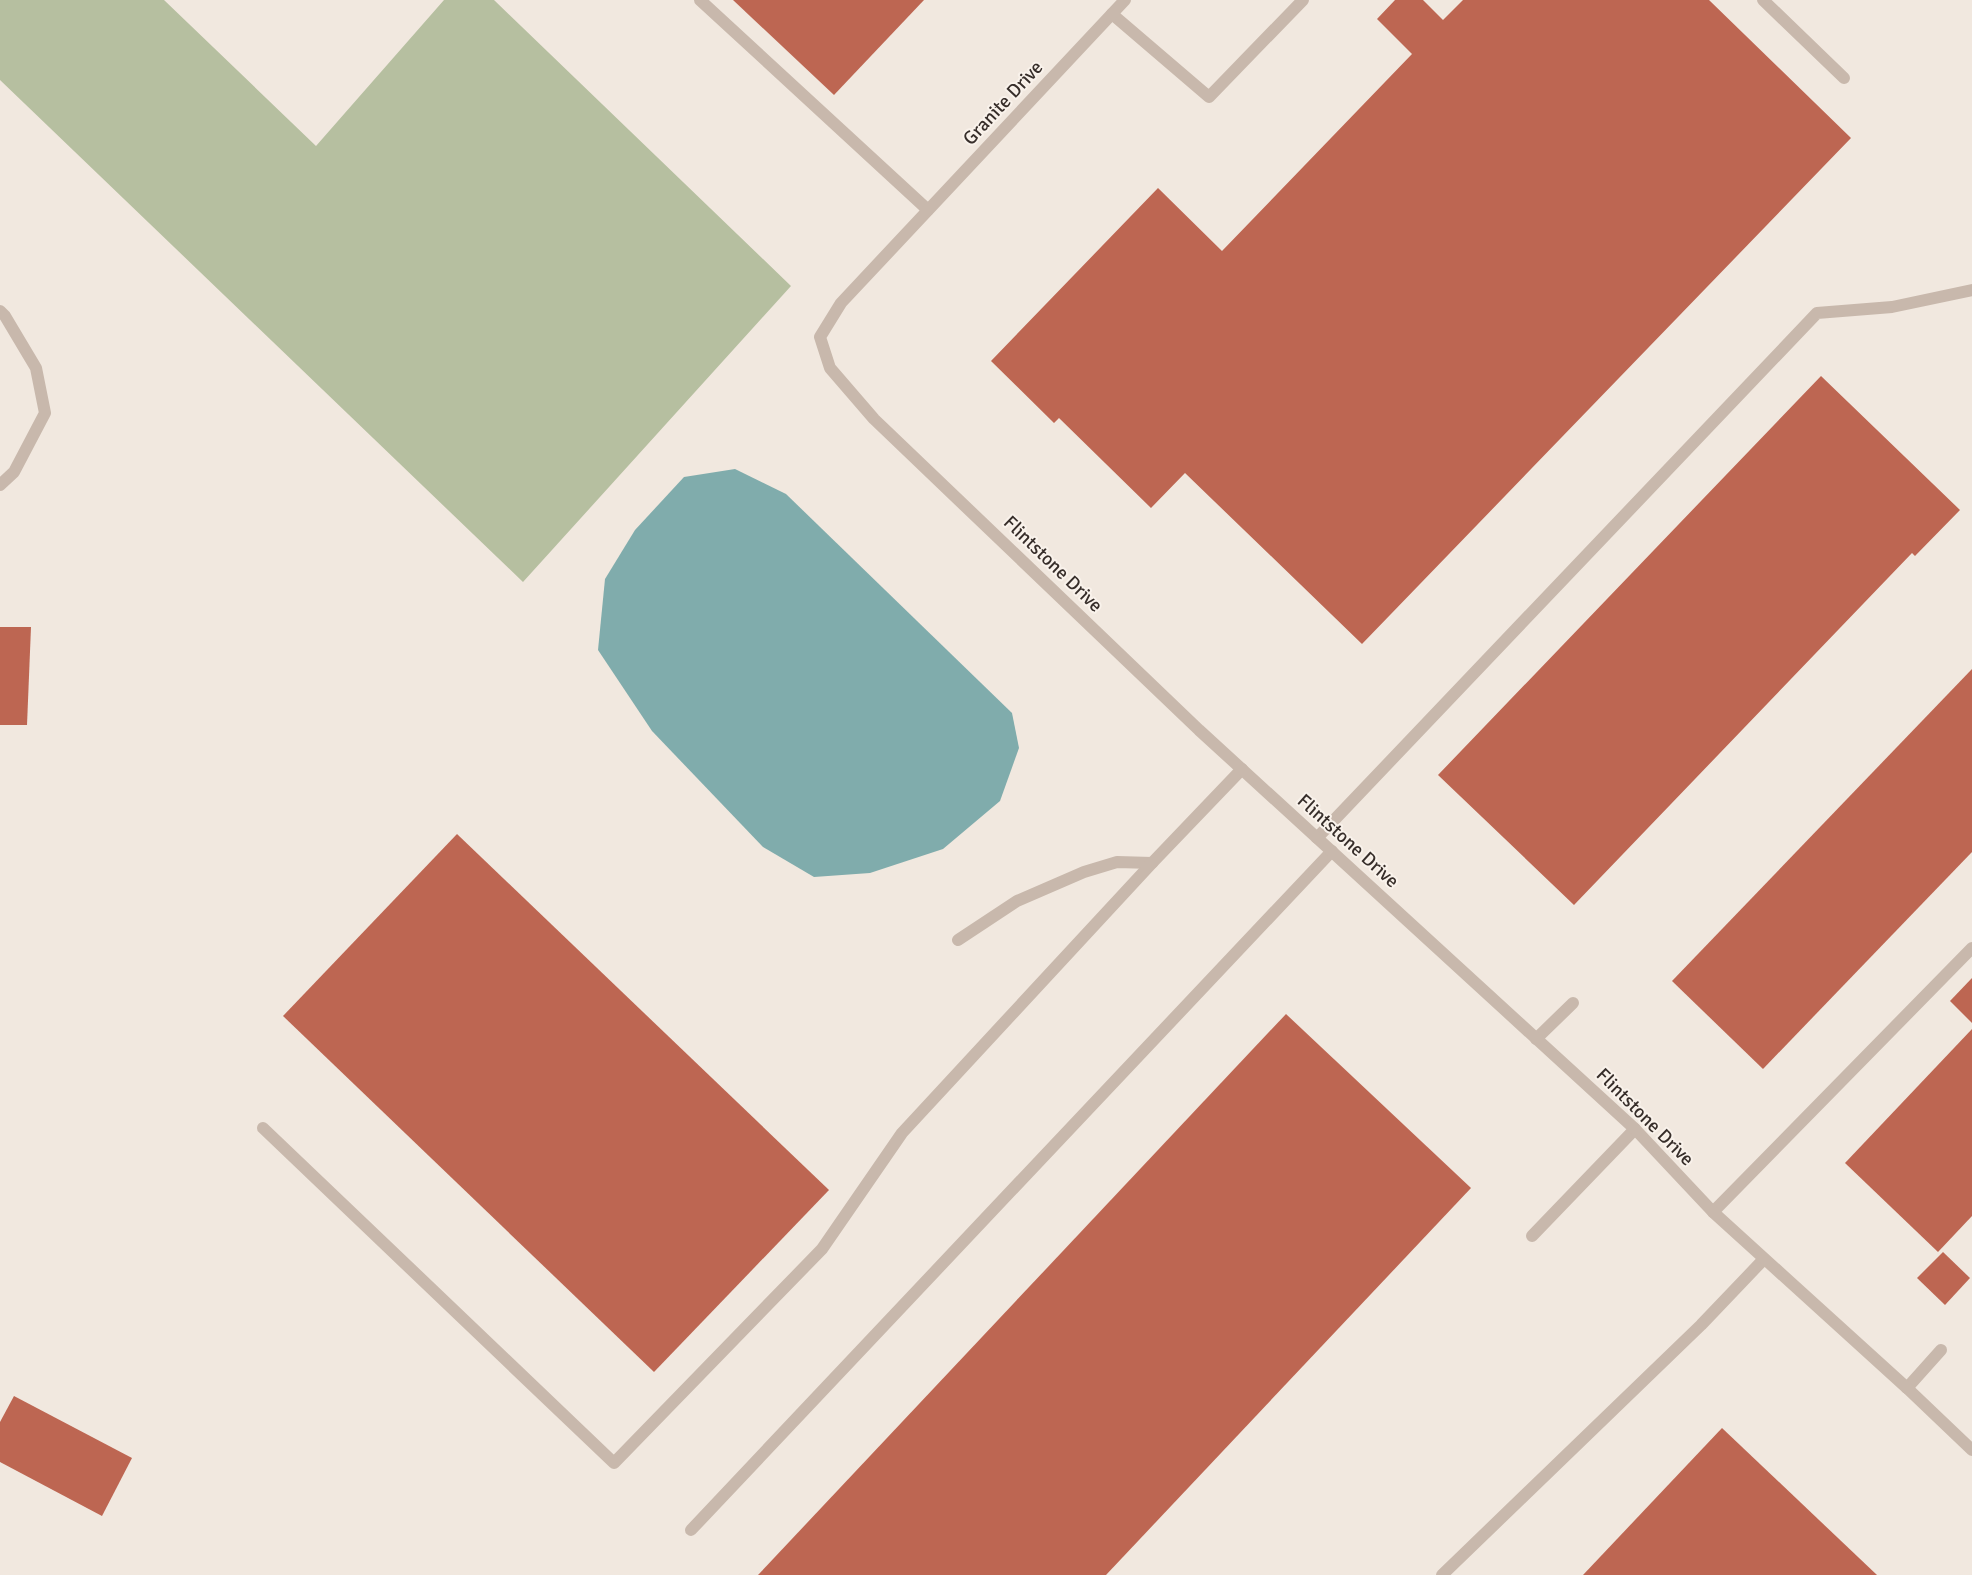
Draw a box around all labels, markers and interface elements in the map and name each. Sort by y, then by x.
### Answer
street label: Granite Drive [958,56,1048,150]
street label: Flintstone Drive [998,511,1108,617]
street label: Flintstone Drive [1292,789,1404,893]
street label: Flintstone Drive [1591,1063,1699,1171]

